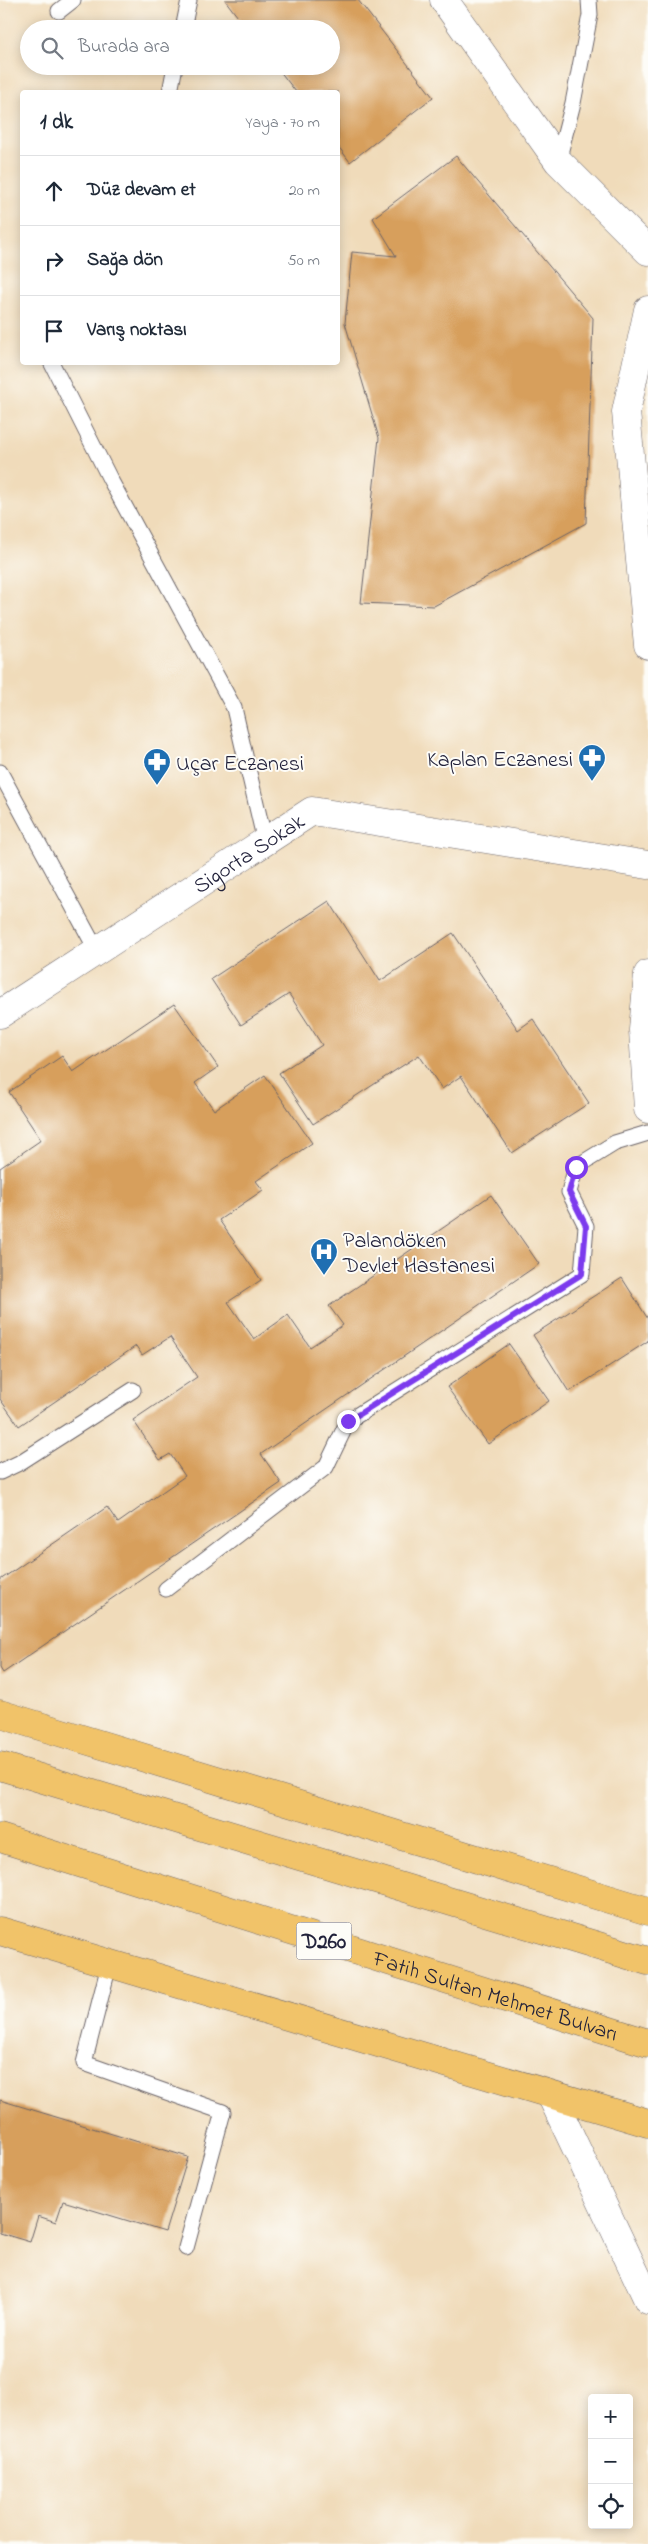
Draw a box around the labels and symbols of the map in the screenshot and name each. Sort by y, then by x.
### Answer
pharmacy icon: Kaplan Eczanesi [577,743,607,782]
place label: Kaplan Eczanesi [427,745,573,777]
pharmacy icon: Uçar Eczanesi [142,747,172,786]
place label: Uçar Eczanesi [176,749,304,781]
street label: Sigorta Sokak [188,807,312,903]
route start [565,1156,588,1179]
place label: Palandöken Devlet Hastanesi [342,1226,495,1283]
hospital icon: Palandöken Devlet Hastanesi [309,1237,339,1276]
route end [337,1410,360,1433]
road number: D260 [296,1922,352,1960]
street label: Fatih Sultan Mehmet Bulvarı [367,1944,621,2051]

